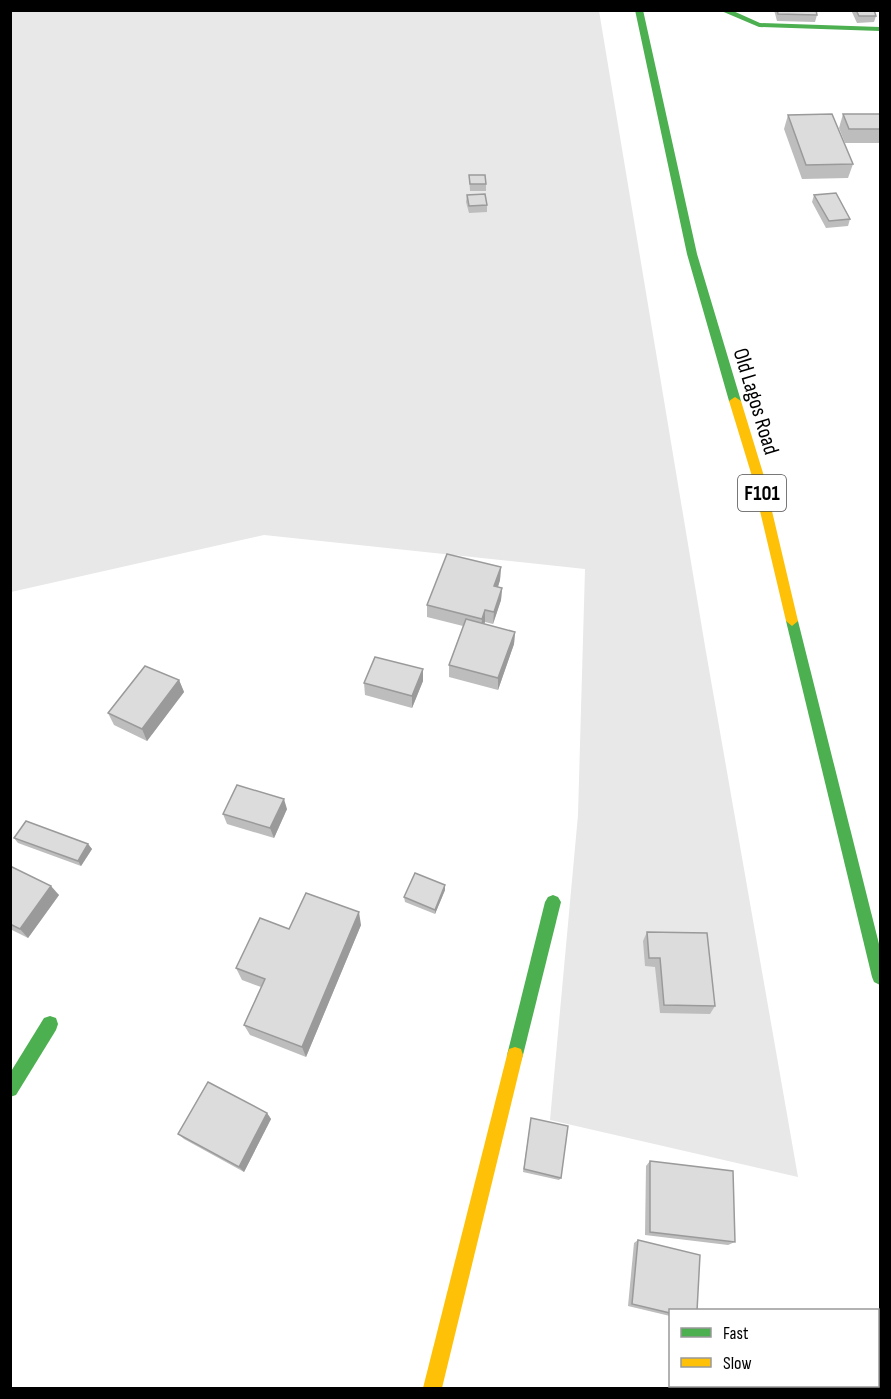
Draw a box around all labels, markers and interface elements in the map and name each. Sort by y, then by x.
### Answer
street label: Old Lagos Road [727,345,785,458]
road number: F101 [738,475,786,511]
legend [669,1309,879,1387]
text: Fast [723,1323,749,1344]
text: Slow [723,1353,752,1374]

